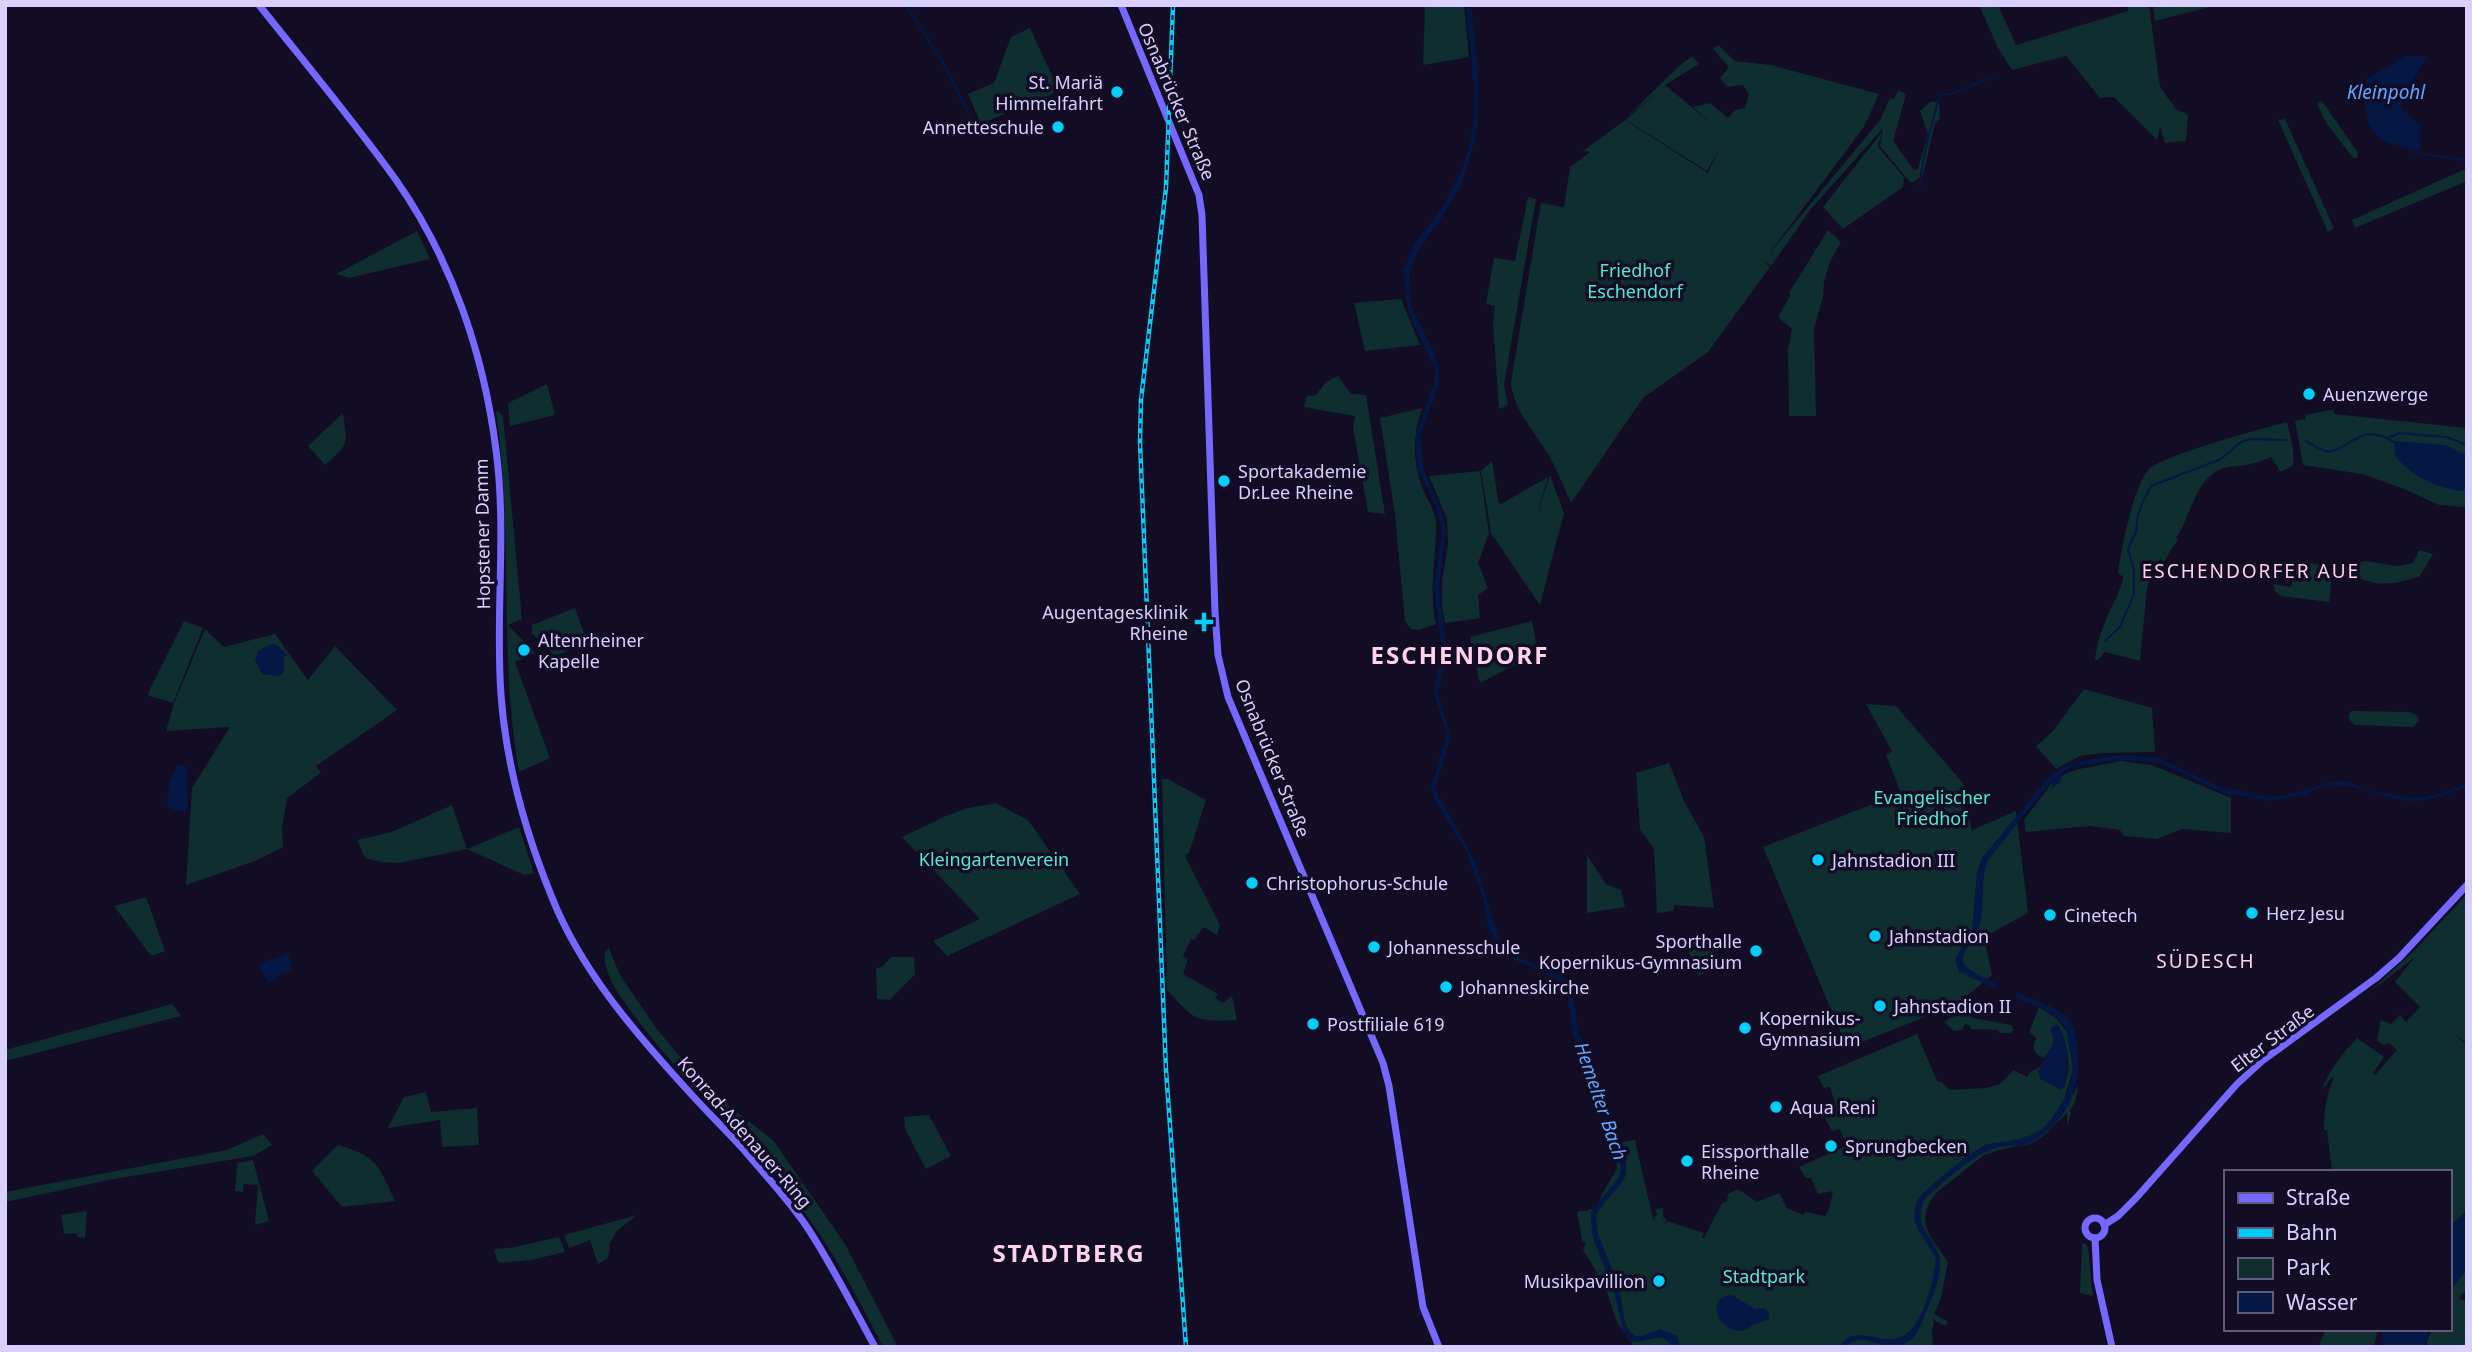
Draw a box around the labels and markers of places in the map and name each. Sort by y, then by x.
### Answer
place label: St. Mariä Himmelfahrt [995,70,1103,115]
marker: St. Mariä Himmelfahrt [1109,84,1125,100]
place label: Annetteschule [923,115,1044,139]
marker: Annetteschule [1050,119,1066,135]
place label: Auenzwerge [2323,382,2428,406]
marker: Auenzwerge [2301,386,2317,402]
place label: Sportakademie Dr.Lee Rheine [1238,459,1366,504]
marker: Sportakademie Dr.Lee Rheine [1216,473,1232,489]
place label: Augentagesklinik Rheine [1042,600,1188,645]
marker: Augentagesklinik Rheine [1194,612,1214,632]
place label: Altenrheiner Kapelle [538,628,645,673]
marker: Altenrheiner Kapelle [516,642,532,658]
place label: Jahnstadion III [1830,848,1955,872]
marker: Jahnstadion III [1810,852,1826,868]
place label: Christophorus-Schule [1266,871,1448,895]
marker: Christophorus-Schule [1244,875,1260,891]
place label: Herz Jesu [2266,901,2345,925]
place label: Cinetech [2064,903,2138,927]
marker: Herz Jesu [2244,905,2260,921]
marker: Cinetech [2042,907,2058,923]
place label: Jahnstadion [1887,924,1989,948]
marker: Jahnstadion [1867,928,1883,944]
place label: Sporthalle Kopernikus-Gymnasium [1539,929,1742,974]
place label: Johannesschule [1386,935,1520,959]
marker: Johannesschule [1366,939,1382,955]
marker: Sporthalle Kopernikus-Gymnasium [1748,943,1764,959]
place label: Johanneskirche [1458,975,1589,999]
marker: Johanneskirche [1438,979,1454,995]
place label: Jahnstadion II [1892,994,2011,1018]
marker: Jahnstadion II [1872,998,1888,1014]
place label: Kopernikus- Gymnasium [1759,1006,1861,1051]
place label: Postfiliale 619 [1327,1012,1445,1036]
marker: Postfiliale 619 [1305,1016,1321,1032]
marker: Kopernikus- Gymnasium [1737,1020,1753,1036]
place label: Aqua Reni [1790,1095,1876,1119]
marker: Aqua Reni [1768,1099,1784,1115]
place label: Sprungbecken [1845,1134,1967,1158]
marker: Sprungbecken [1823,1138,1839,1154]
place label: Eissporthalle Rheine [1701,1139,1809,1184]
marker: Eissporthalle Rheine [1679,1153,1695,1169]
place label: Musikpavillion [1524,1269,1645,1293]
marker: Musikpavillion [1651,1273,1667,1289]

